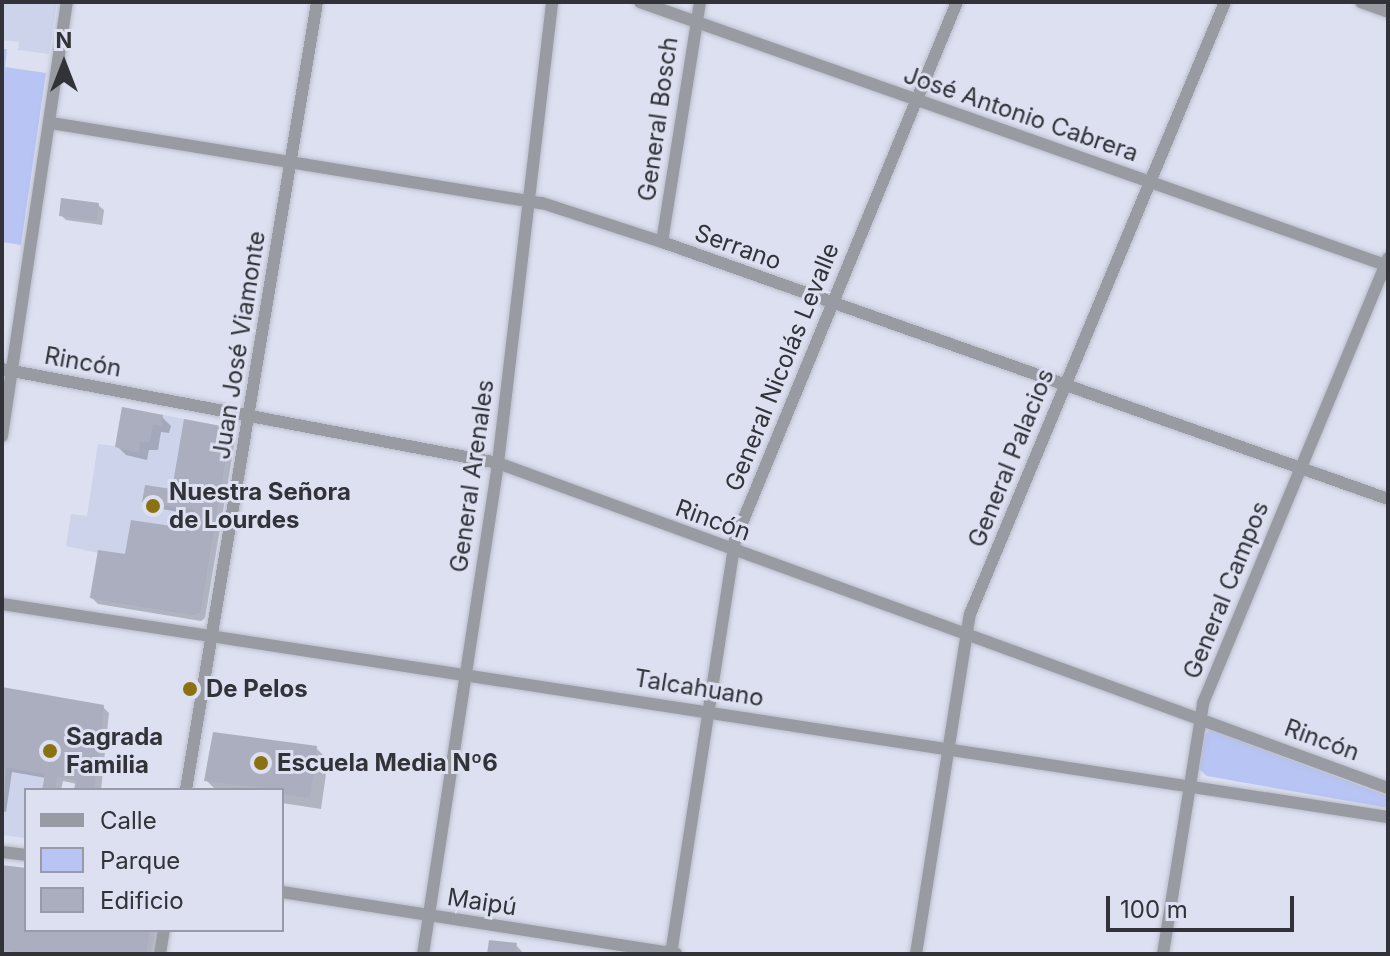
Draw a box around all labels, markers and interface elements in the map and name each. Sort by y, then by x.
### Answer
north arrow [24,24,104,104]
text: N [56,27,72,53]
street label: General Bosch [632,35,684,203]
street label: José Antonio Cabrera [900,60,1142,168]
street label: Serrano [691,218,785,276]
street label: Juan José Viamonte [207,229,271,461]
street label: General Nicolás Levalle [719,239,845,495]
street label: Rincón [42,341,124,383]
street label: General Palacios [962,365,1060,551]
street label: General Arenales [444,378,500,574]
place label: Nuestra Señora de Lourdes [169,478,351,534]
street label: Rincón [672,493,754,547]
marker: Nuestra Señora de Lourdes [144,497,162,515]
street label: General Campos [1177,497,1275,683]
street label: Talcahuano [632,664,766,712]
place label: De Pelos [206,675,308,703]
marker: De Pelos [181,680,199,698]
street label: Rincón [1281,713,1363,767]
place label: Sagrada Familia [66,723,163,779]
marker: Sagrada Familia [41,742,59,760]
place label: Escuela Media Nº6 [277,749,498,777]
marker: Escuela Media Nº6 [252,754,270,772]
legend [24,788,284,932]
text: Calle [100,806,157,835]
text: Parque [100,846,180,875]
scale bar [1110,880,1298,930]
street label: Maipú [445,882,519,922]
text: Edificio [100,886,184,915]
text: 100 m [1120,895,1188,924]

